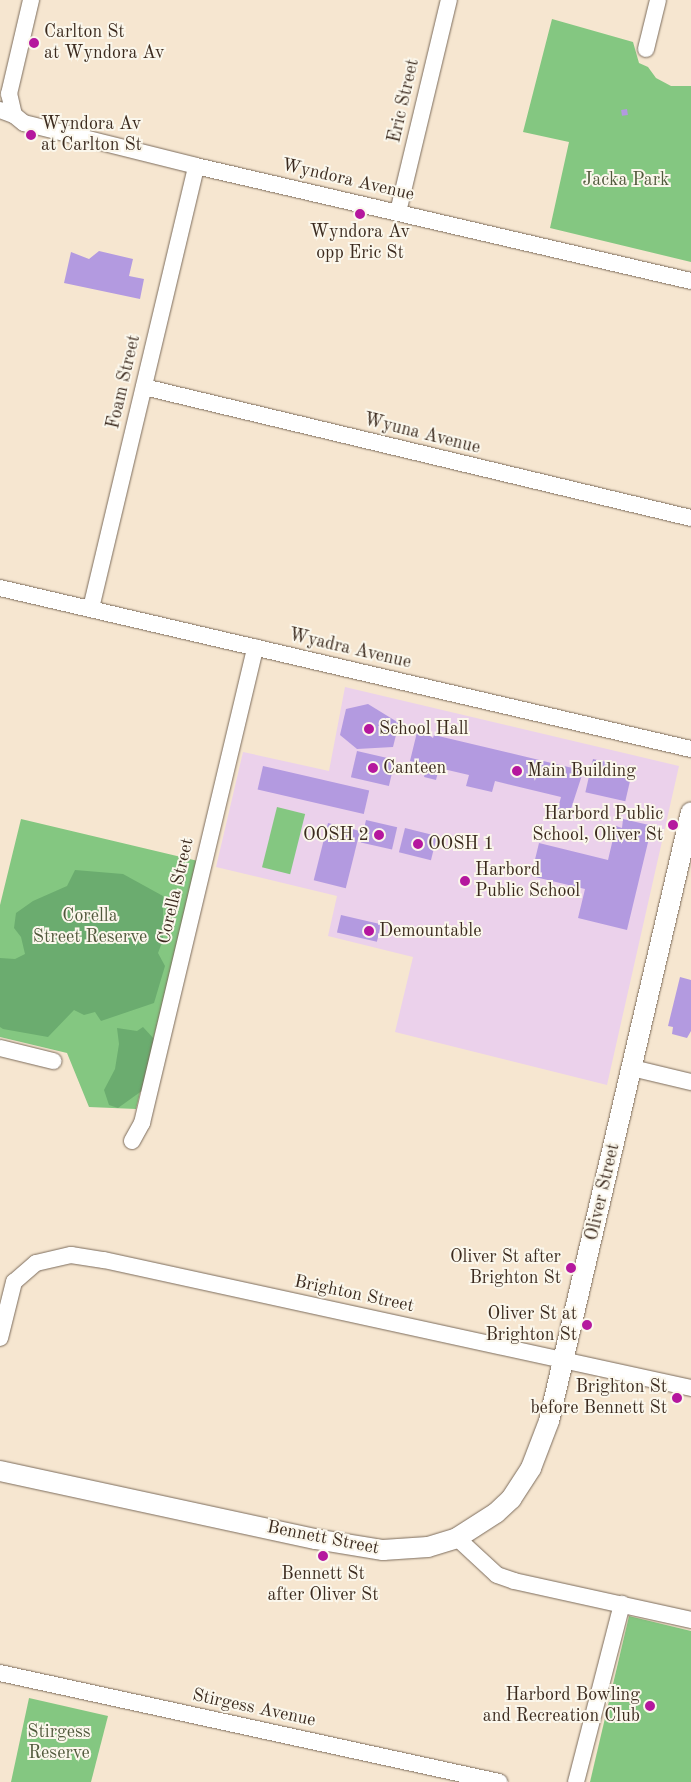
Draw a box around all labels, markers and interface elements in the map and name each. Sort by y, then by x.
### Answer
place label: Carlton St at Wyndora Av [44,22,164,64]
marker: Carlton St at Wyndora Av [28,37,40,49]
street label: Eric Street [384,57,424,145]
place label: Wyndora Av at Carlton St [41,114,142,156]
marker: Wyndora Av at Carlton St [25,129,37,141]
street label: Wyndora Avenue [280,154,416,206]
park label: Jacka Park [583,169,669,191]
marker: Wyndora Av opp Eric St [354,208,366,220]
place label: Wyndora Av opp Eric St [310,222,410,264]
street label: Foam Street [103,333,145,431]
street label: Wyuna Avenue [362,409,482,459]
street label: Wyadra Avenue [287,624,413,674]
place label: School Hall [379,718,468,740]
marker: School Hall [363,723,375,735]
place label: Canteen [383,757,446,779]
place label: Main Building [527,760,636,782]
marker: Canteen [367,762,379,774]
marker: Main Building [511,765,523,777]
place label: Harbord Public School, Oliver St [532,804,663,846]
marker: Harbord Public School, Oliver St [667,819,679,831]
place label: OOSH 2 [303,824,369,846]
marker: OOSH 2 [373,829,385,841]
place label: OOSH 1 [428,833,494,855]
street label: Corella Street [153,836,199,946]
marker: OOSH 1 [412,838,424,850]
place label: Harbord Public School [475,860,580,902]
marker: Harbord Public School [459,875,471,887]
park label: Corella Street Reserve [33,906,147,949]
place label: Demountable [379,920,481,942]
marker: Demountable [363,925,375,937]
street label: Oliver Street [581,1141,625,1243]
place label: Oliver St after Brighton St [450,1247,561,1290]
marker: Oliver St after Brighton St [565,1262,577,1274]
street label: Brighton Street [292,1271,416,1317]
place label: Oliver St at Brighton St [485,1304,577,1346]
marker: Oliver St at Brighton St [581,1319,593,1331]
place label: Brighton St before Bennett St [530,1377,667,1420]
marker: Brighton St before Bennett St [671,1392,683,1404]
street label: Bennett Street [265,1517,381,1559]
marker: Bennett St after Oliver St [317,1550,329,1562]
place label: Bennett St after Oliver St [268,1564,378,1606]
street label: Stirgess Avenue [190,1684,318,1732]
place label: Harbord Bowling and Recreation Club [483,1685,640,1728]
marker: Harbord Bowling and Recreation Club [644,1700,656,1712]
park label: Stirgess Reserve [27,1722,91,1765]

